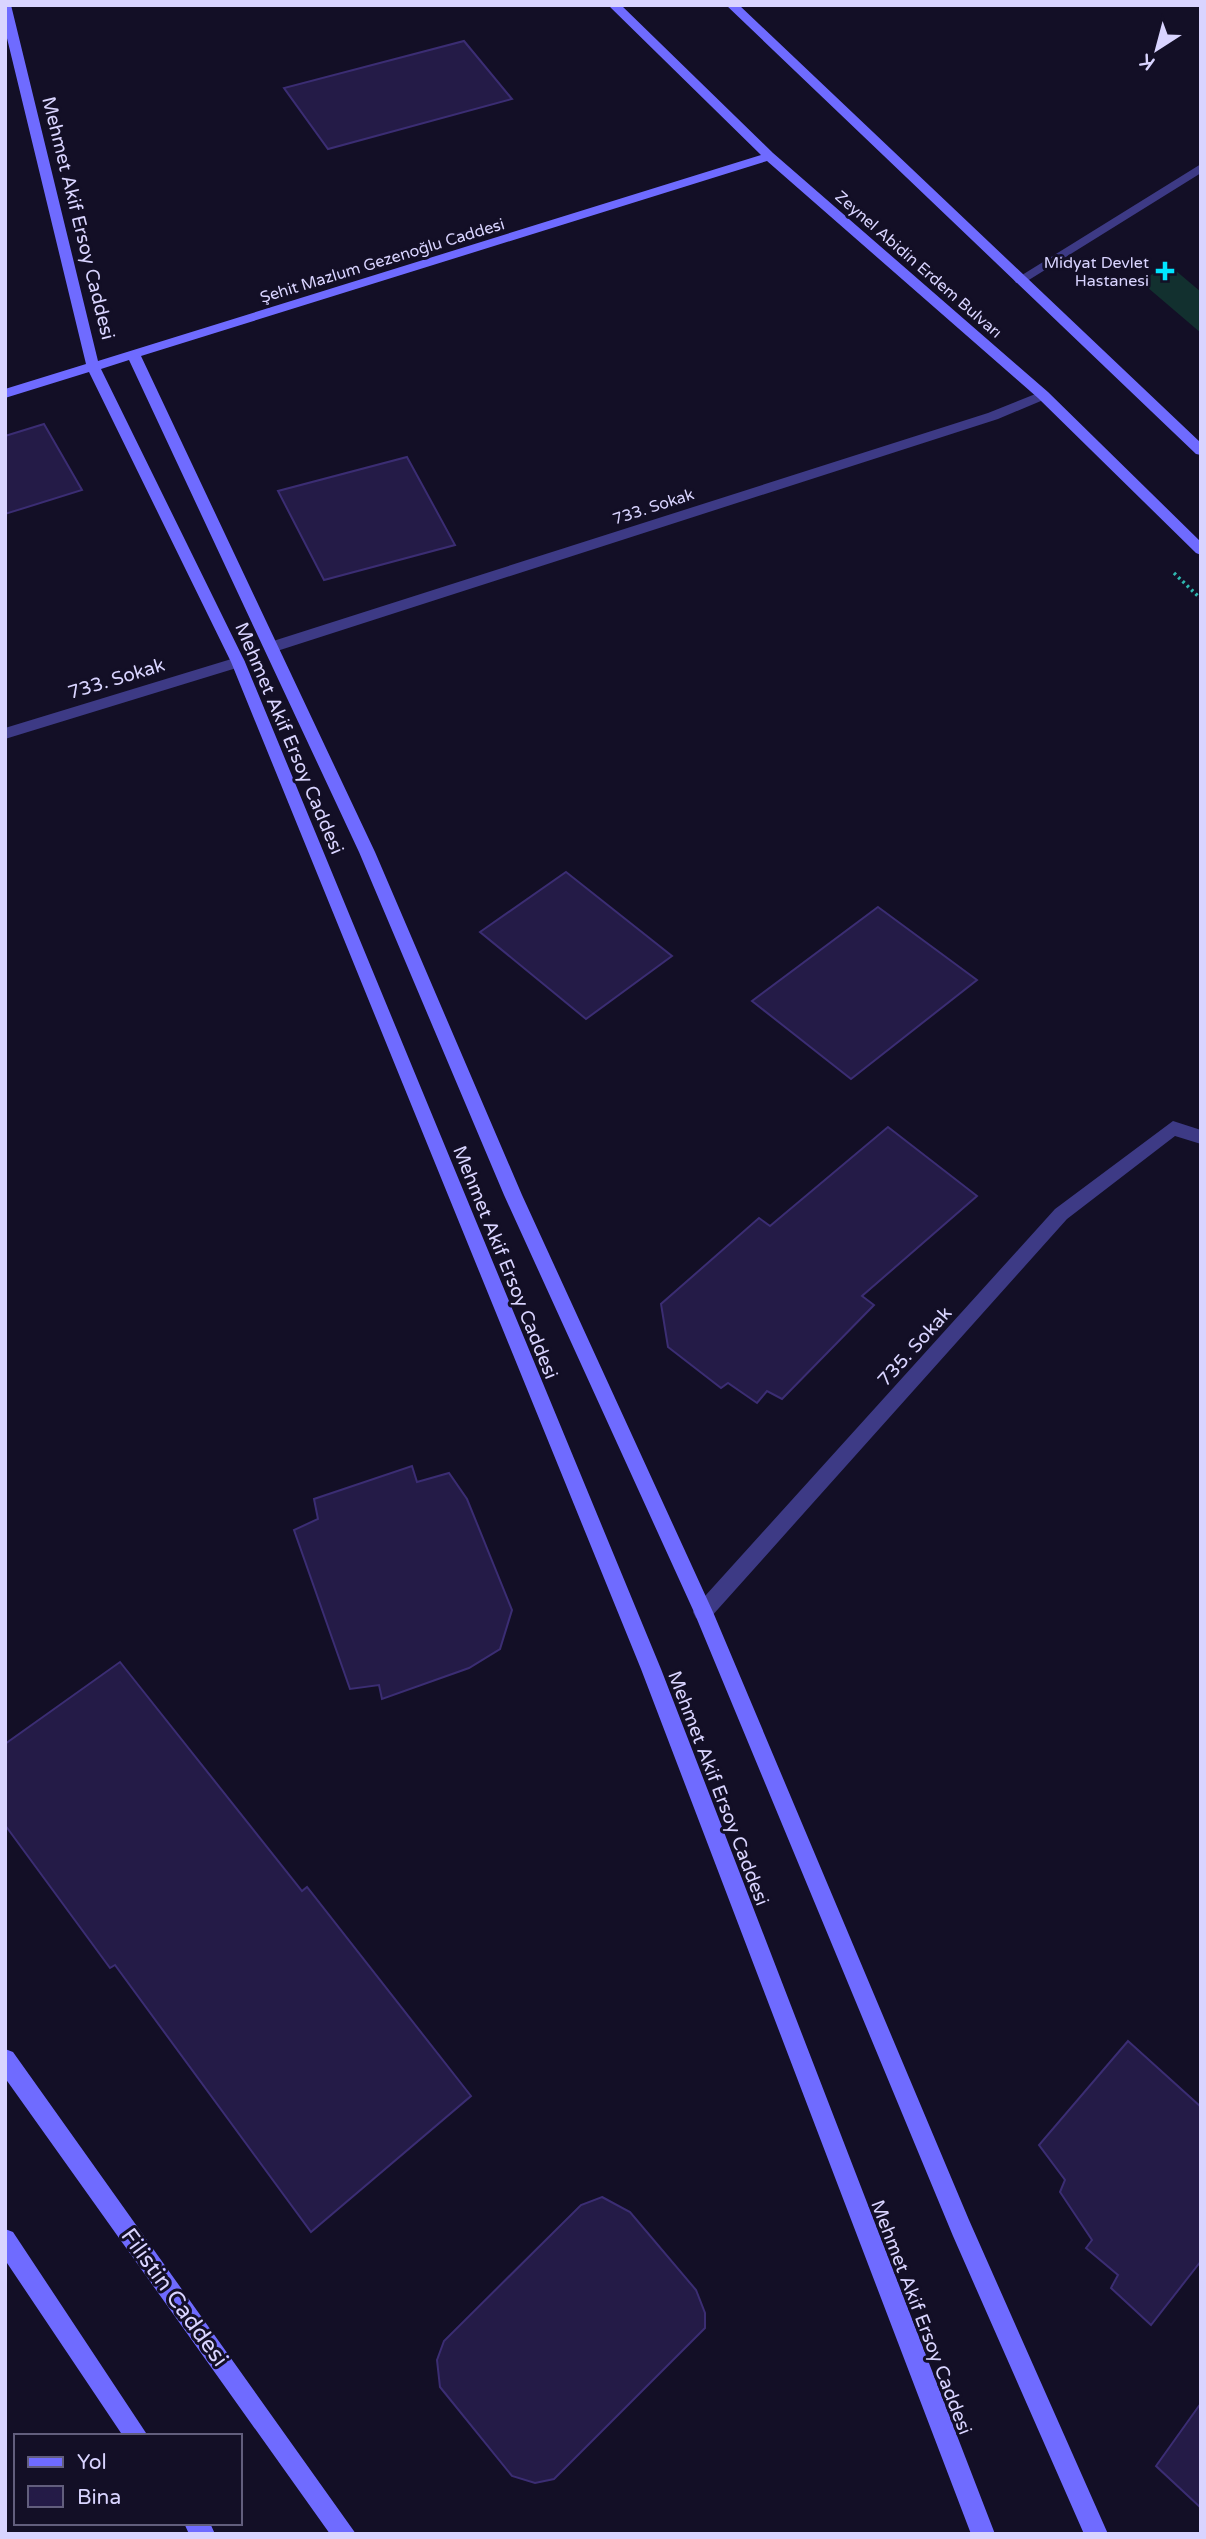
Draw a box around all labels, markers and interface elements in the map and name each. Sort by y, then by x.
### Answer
north arrow [1122,14,1192,84]
text: K [1136,49,1159,75]
street label: Mehmet Akif Ersoy Caddesi [37,94,119,342]
street label: Zeynel Abidin Erdem Bulvarı [831,187,1006,343]
street label: Şehit Mazlum Gezenoğlu Caddesi [258,214,507,308]
place label: Midyat Devlet Hastanesi [1044,253,1149,291]
marker: Midyat Devlet Hastanesi [1155,261,1175,281]
street label: 733. Sokak [610,484,697,529]
street label: Mehmet Akif Ersoy Caddesi [230,619,348,858]
street label: 733. Sokak [65,654,167,704]
street label: Mehmet Akif Ersoy Caddesi [448,1143,562,1382]
street label: 735. Sokak [873,1302,956,1391]
street label: Mehmet Akif Ersoy Caddesi [663,1668,773,1909]
street label: Mehmet Akif Ersoy Caddesi [866,2197,976,2438]
street label: Filistin Caddesi [115,2223,234,2372]
legend [14,2434,242,2525]
text: Yol [77,2450,107,2475]
text: Bina [77,2485,121,2510]

